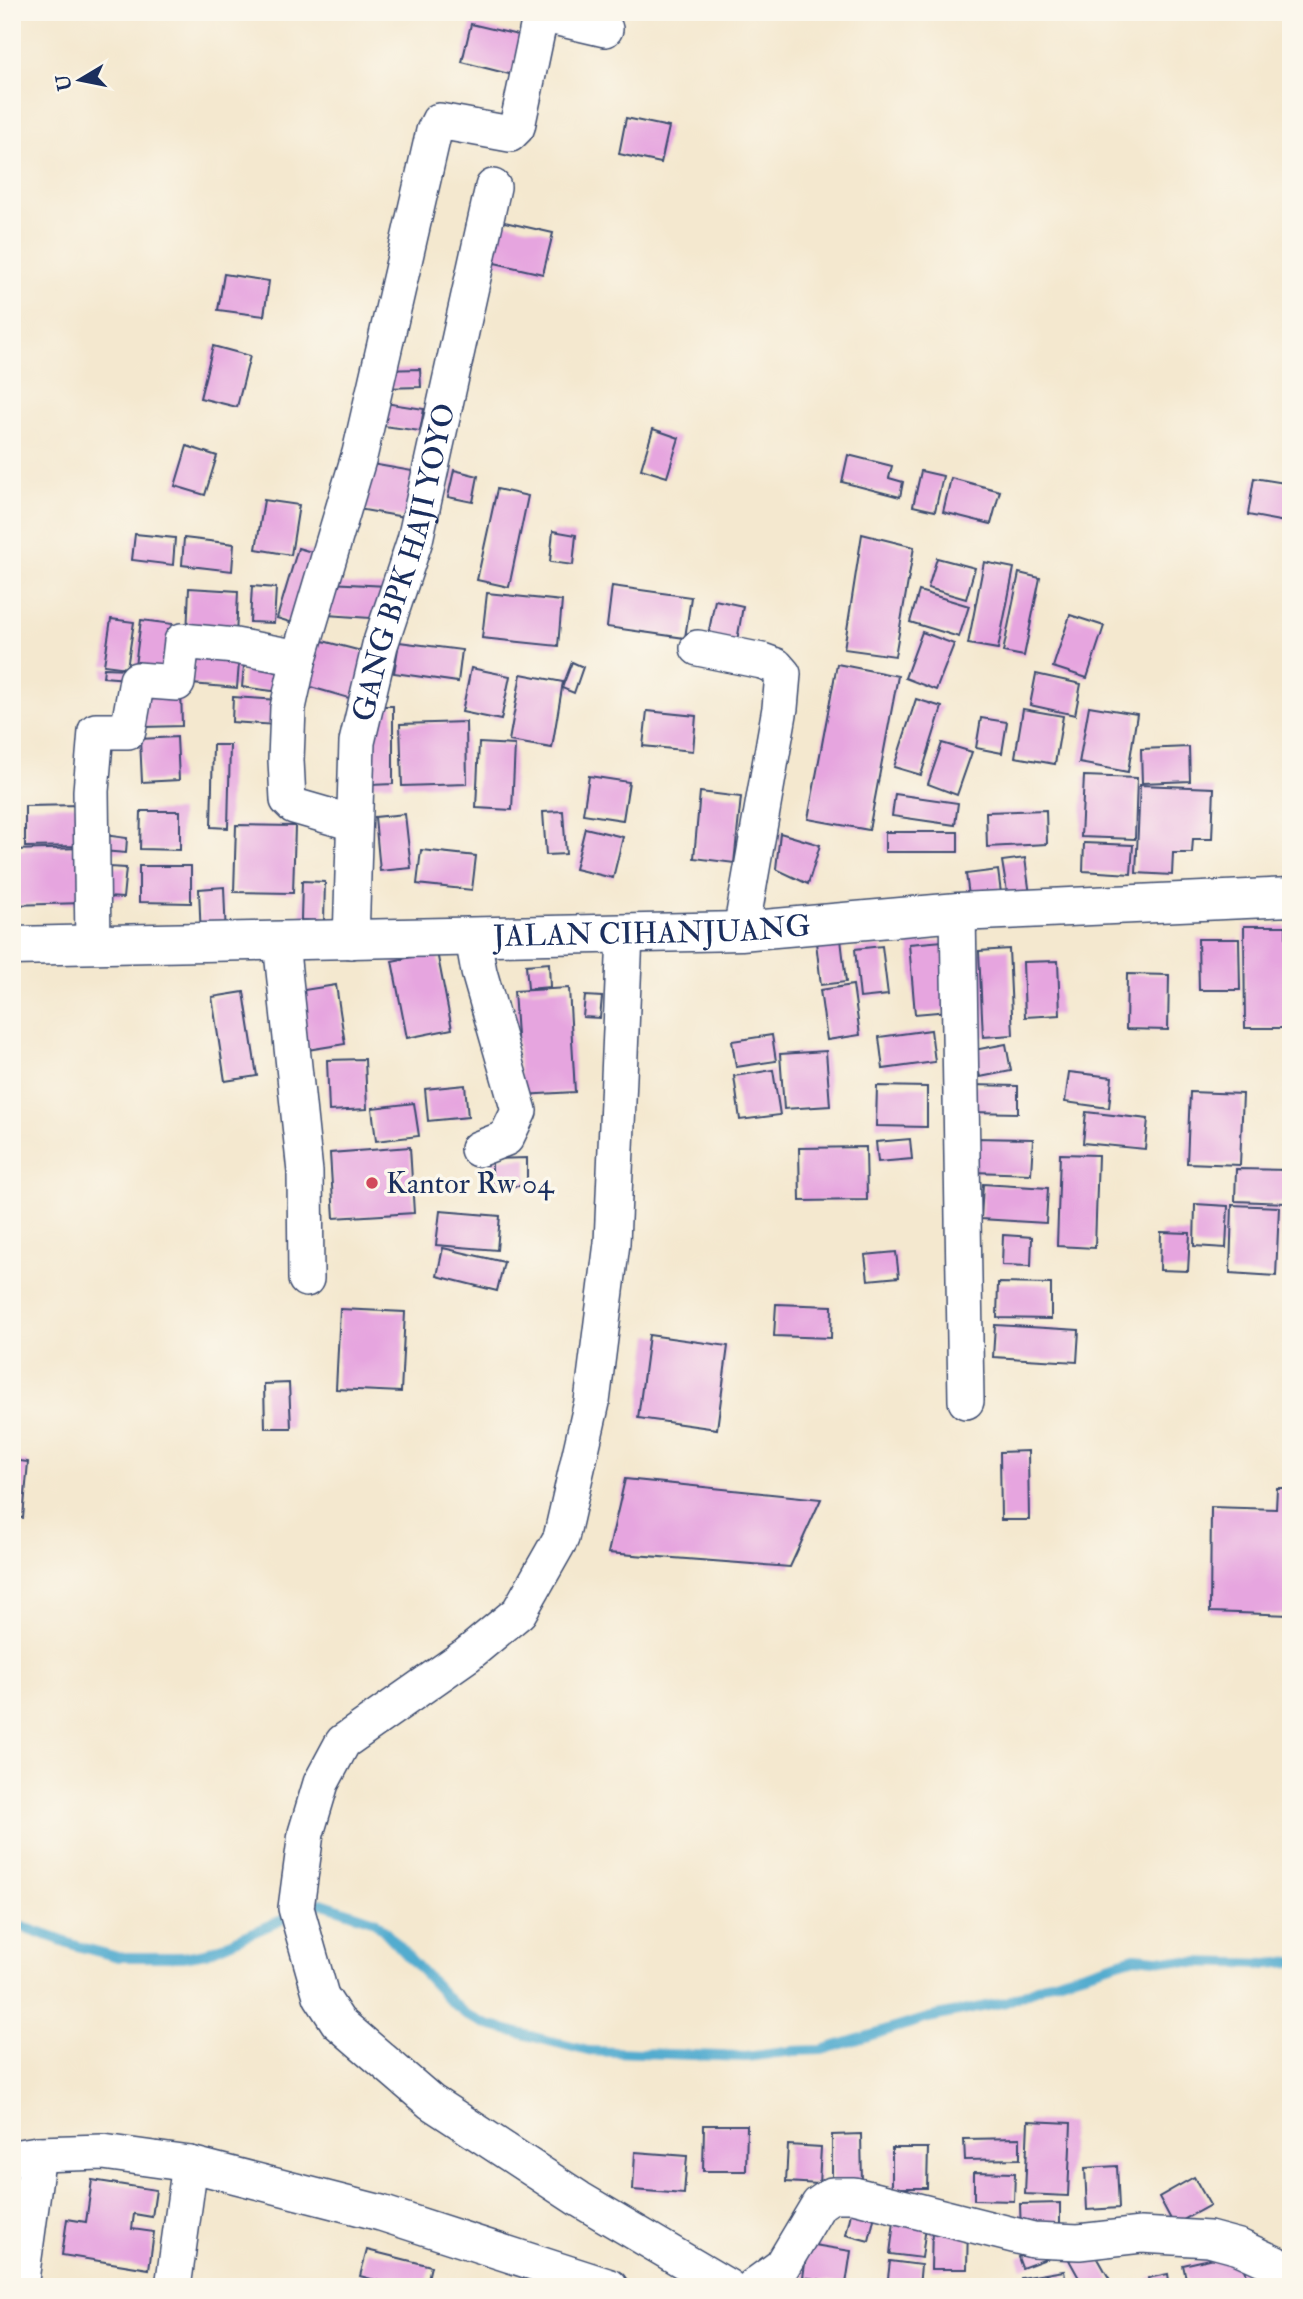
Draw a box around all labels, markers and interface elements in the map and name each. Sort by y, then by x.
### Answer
north arrow [46,46,116,116]
text: U [51,73,77,93]
street label: GANG BPK HAJI YOYO [344,400,463,725]
street label: JALAN CIHANJUANG [492,906,812,955]
place label: Kantor Rw 04 [386,1165,555,1202]
marker: Kantor Rw 04 [364,1175,380,1191]

